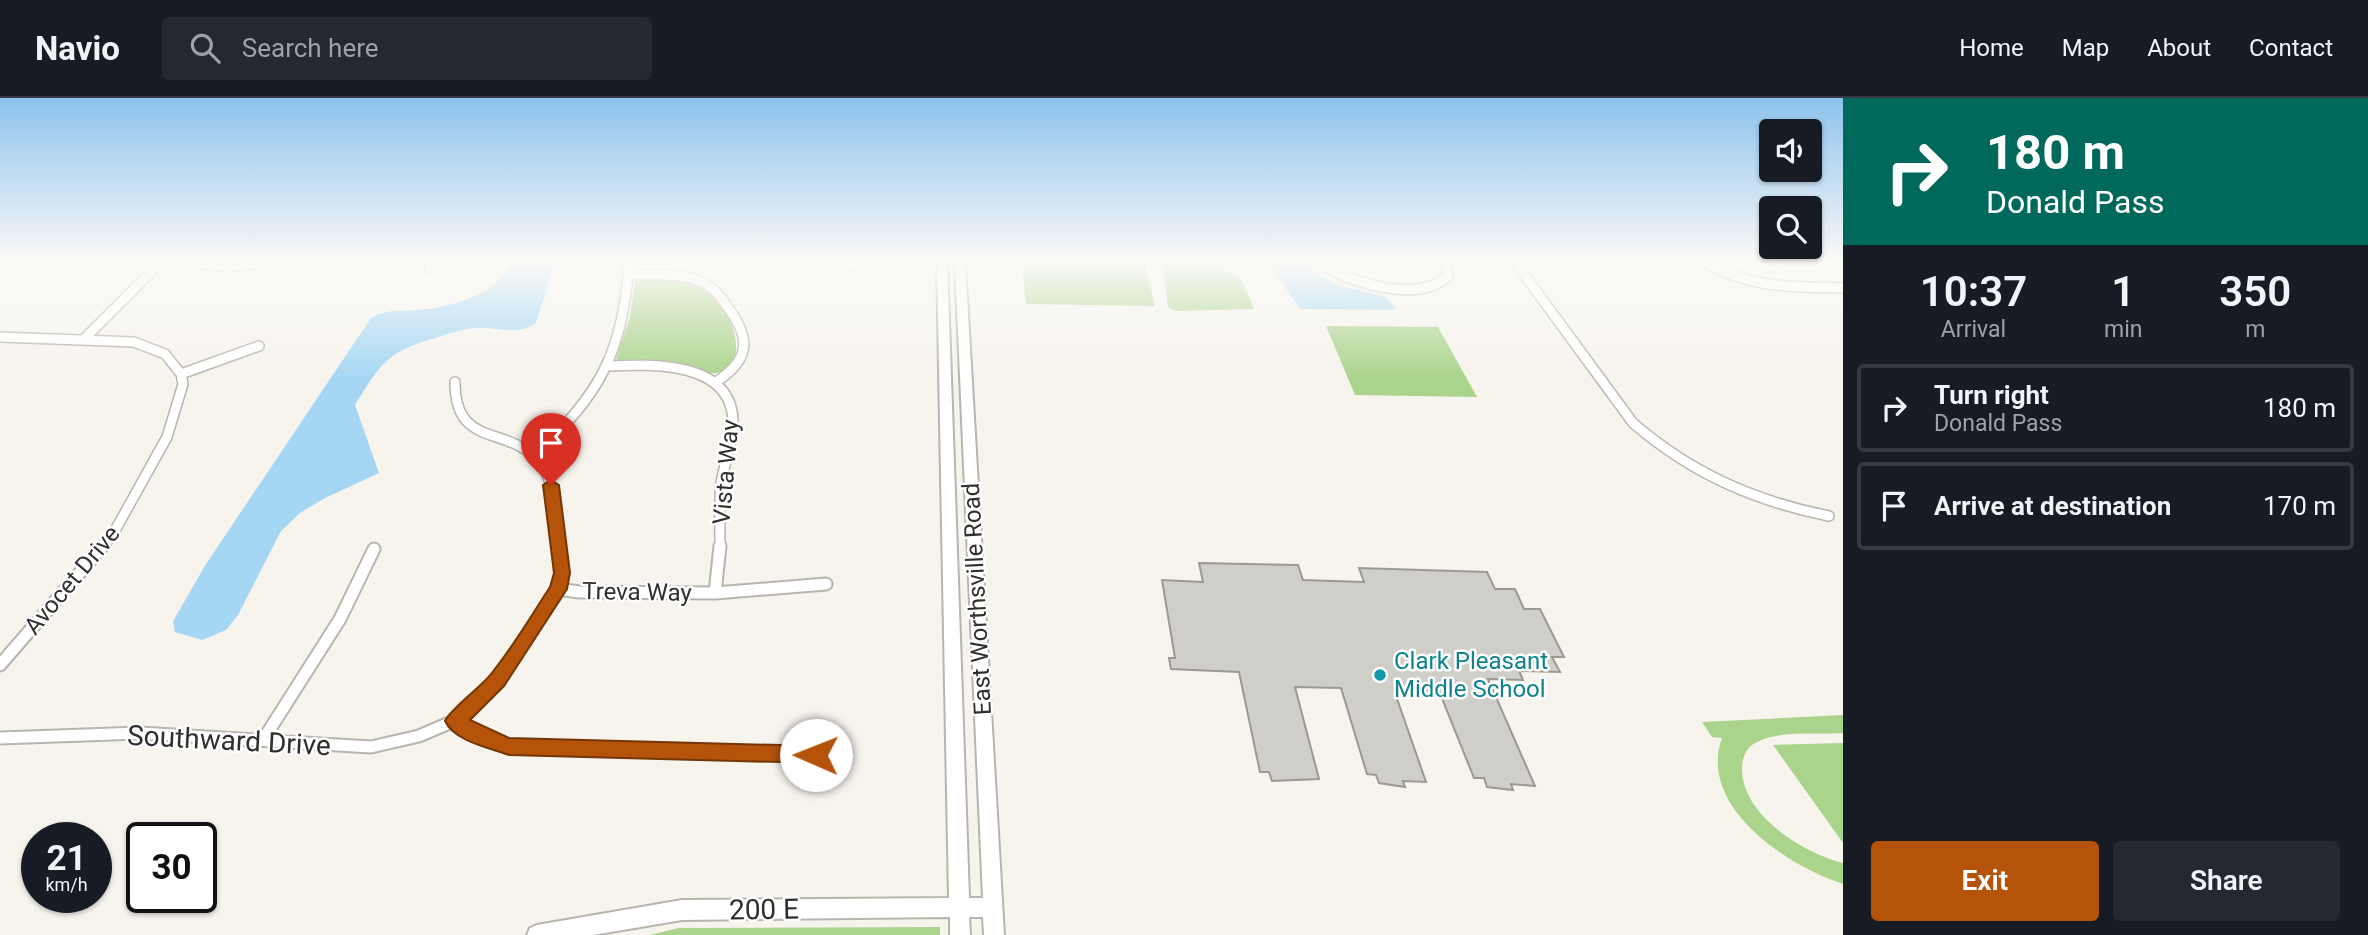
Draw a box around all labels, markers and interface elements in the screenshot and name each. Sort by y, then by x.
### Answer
search box [162,17,652,80]
text: Navio [35,29,120,68]
icon: search [186,29,224,67]
text: Search here [242,33,379,63]
text: Home [1959,34,2024,62]
text: Map [2062,34,2109,62]
text: About [2147,34,2211,62]
text: Contact [2249,34,2333,62]
map controls [1759,119,1822,259]
button: sound [1759,119,1822,182]
text: 180 m [1986,124,2125,181]
icon: right [1871,126,1962,217]
text: Donald Pass [1986,183,2165,221]
button: search [1759,196,1822,259]
text: 10:37 [1920,267,2027,316]
text: 1 [2111,267,2135,316]
text: 350 [2219,267,2291,316]
text: Arrival [1941,316,2006,343]
text: min [2104,316,2142,343]
text: m [2245,316,2265,343]
text: Turn right [1934,380,2049,410]
icon: right [1875,389,1913,427]
text: 180 m [2263,393,2336,423]
text: Donald Pass [1934,410,2062,437]
pin [521,413,581,485]
street label: Vista Way [707,418,745,526]
icon: arrive [532,424,570,462]
street label: East Worthsville Road [957,482,997,716]
icon: arrive [1875,487,1913,525]
text: Arrive at destination [1934,491,2171,521]
text: 170 m [2263,491,2336,521]
street label: Avocet Drive [18,520,126,640]
street label: Treva Way [582,577,693,607]
place label: Clark Pleasant Middle School [1394,647,1548,703]
marker: Clark Pleasant Middle School [1372,667,1388,683]
position arrow [779,718,853,792]
street label: Southward Drive [126,719,332,762]
speed limit sign: 30 [126,822,217,913]
text: 21 [46,838,87,879]
button: Exit [1871,841,2099,921]
button: Share [2113,841,2340,921]
text: km/h [45,874,88,895]
street label: 200 E [729,892,799,927]

